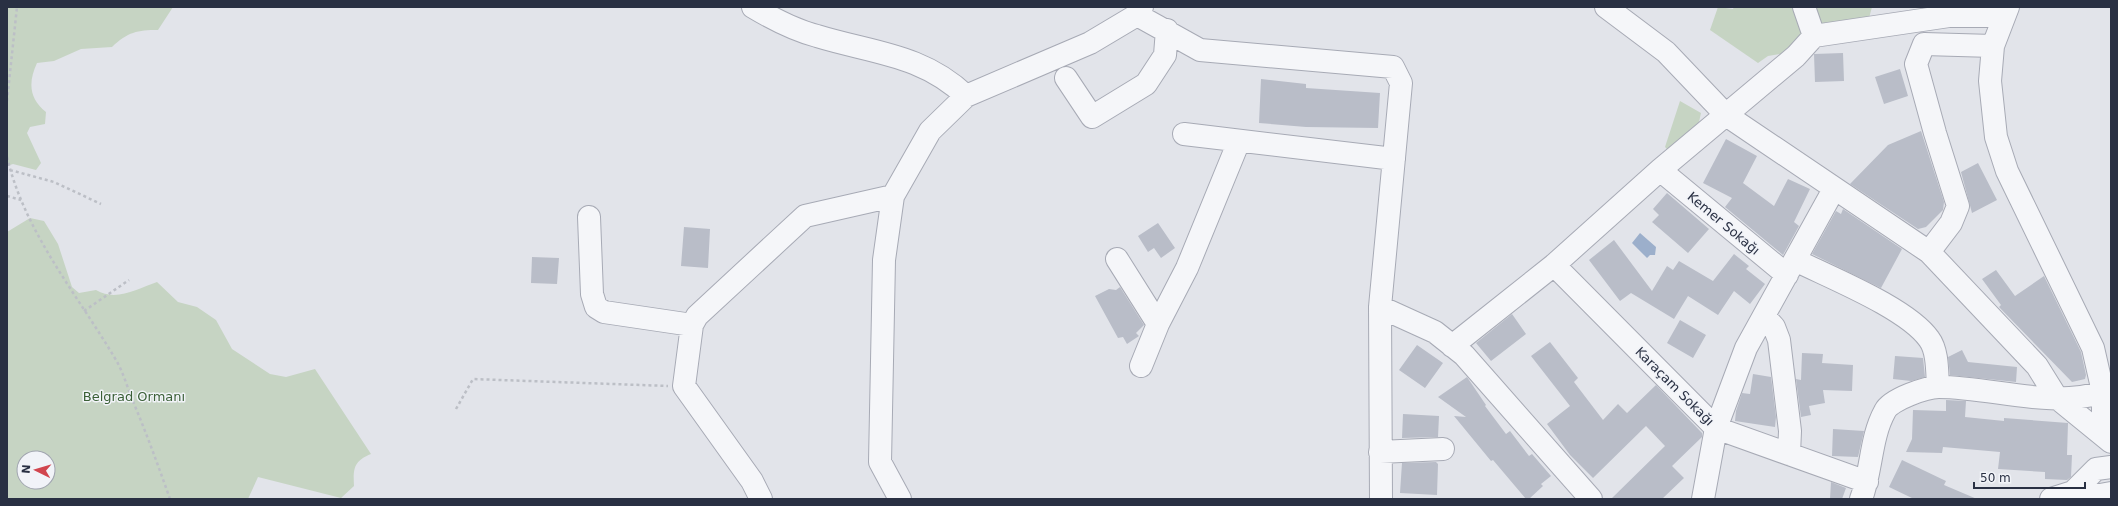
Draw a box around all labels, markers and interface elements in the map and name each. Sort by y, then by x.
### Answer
street label: Kemer Sokağı [1685,189,1763,258]
street label: Karaçam Sokağı [1632,344,1717,429]
park label: Belgrad Ormanı [83,389,185,404]
north arrow [16,450,56,490]
text: N [20,464,33,474]
scale bar [1974,464,2085,490]
text: 50 m [1980,471,2011,485]

